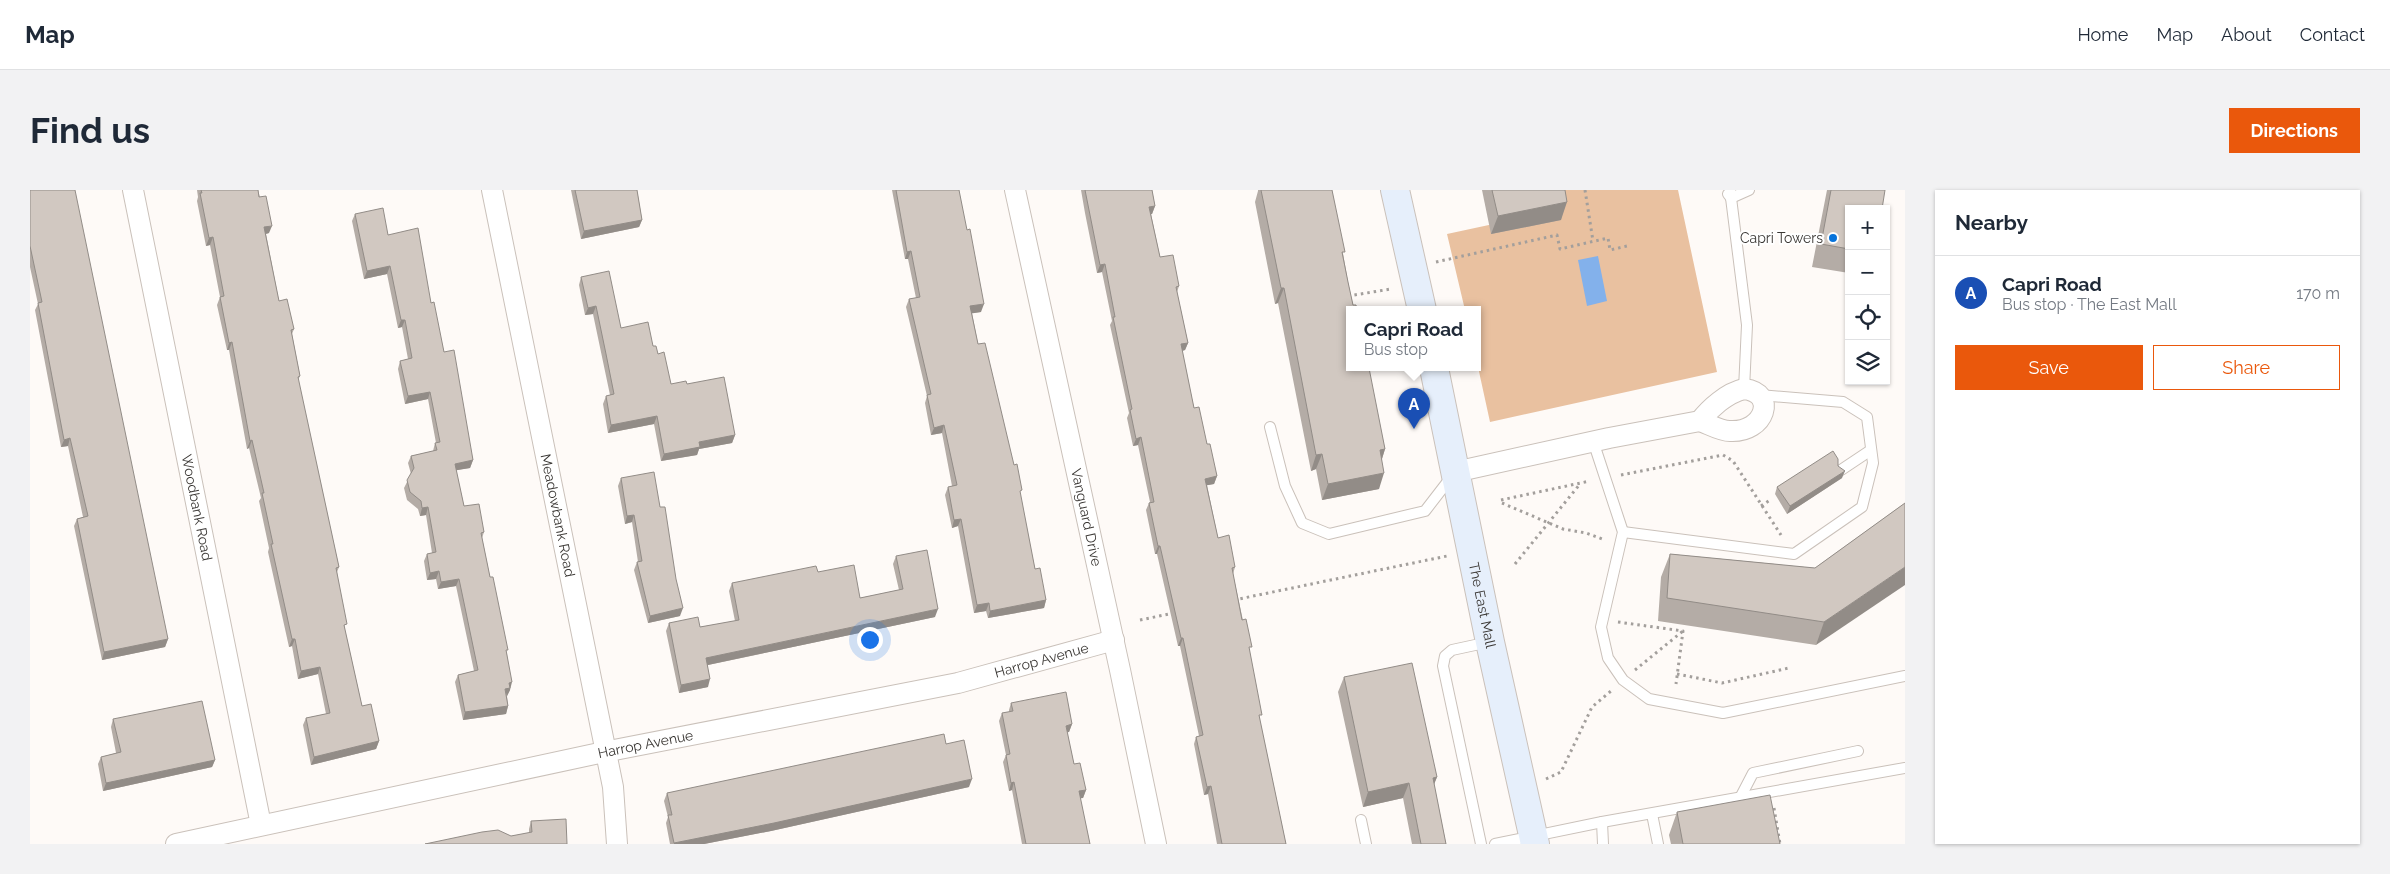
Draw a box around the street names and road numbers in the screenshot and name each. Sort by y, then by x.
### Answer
street label: Meadowbank Road [538,452,578,578]
street label: Woodbank Road [178,453,216,562]
street label: Vanguard Drive [1068,467,1105,568]
street label: The East Mall [1466,561,1499,650]
street label: Harrop Avenue [993,639,1090,681]
street label: Harrop Avenue [596,727,694,761]

